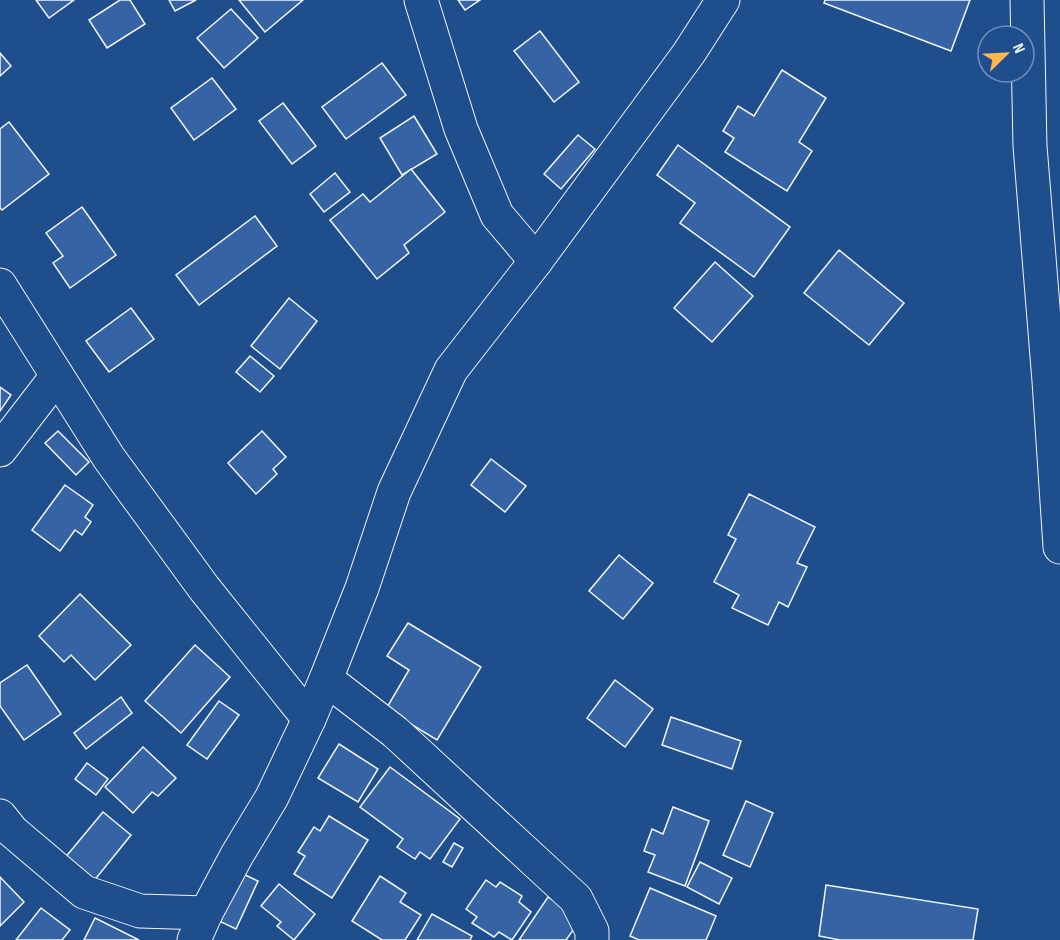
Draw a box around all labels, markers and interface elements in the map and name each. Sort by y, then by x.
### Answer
north arrow [976,24,1036,84]
text: N [1008,41,1029,56]

